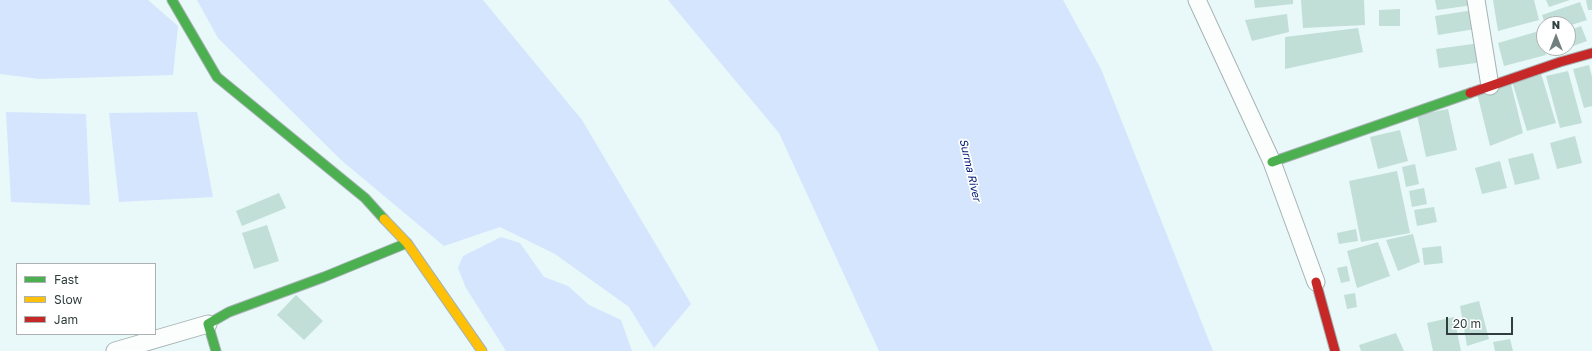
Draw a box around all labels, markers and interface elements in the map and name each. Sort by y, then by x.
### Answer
north arrow [1536,16,1576,56]
text: N [1552,18,1560,31]
water label: Surma River [956,137,984,203]
legend [16,263,156,335]
text: Fast [54,272,79,287]
text: Slow [54,292,82,307]
scale bar [1448,309,1515,335]
text: Jam [54,312,78,327]
text: 20 m [1453,316,1481,331]

